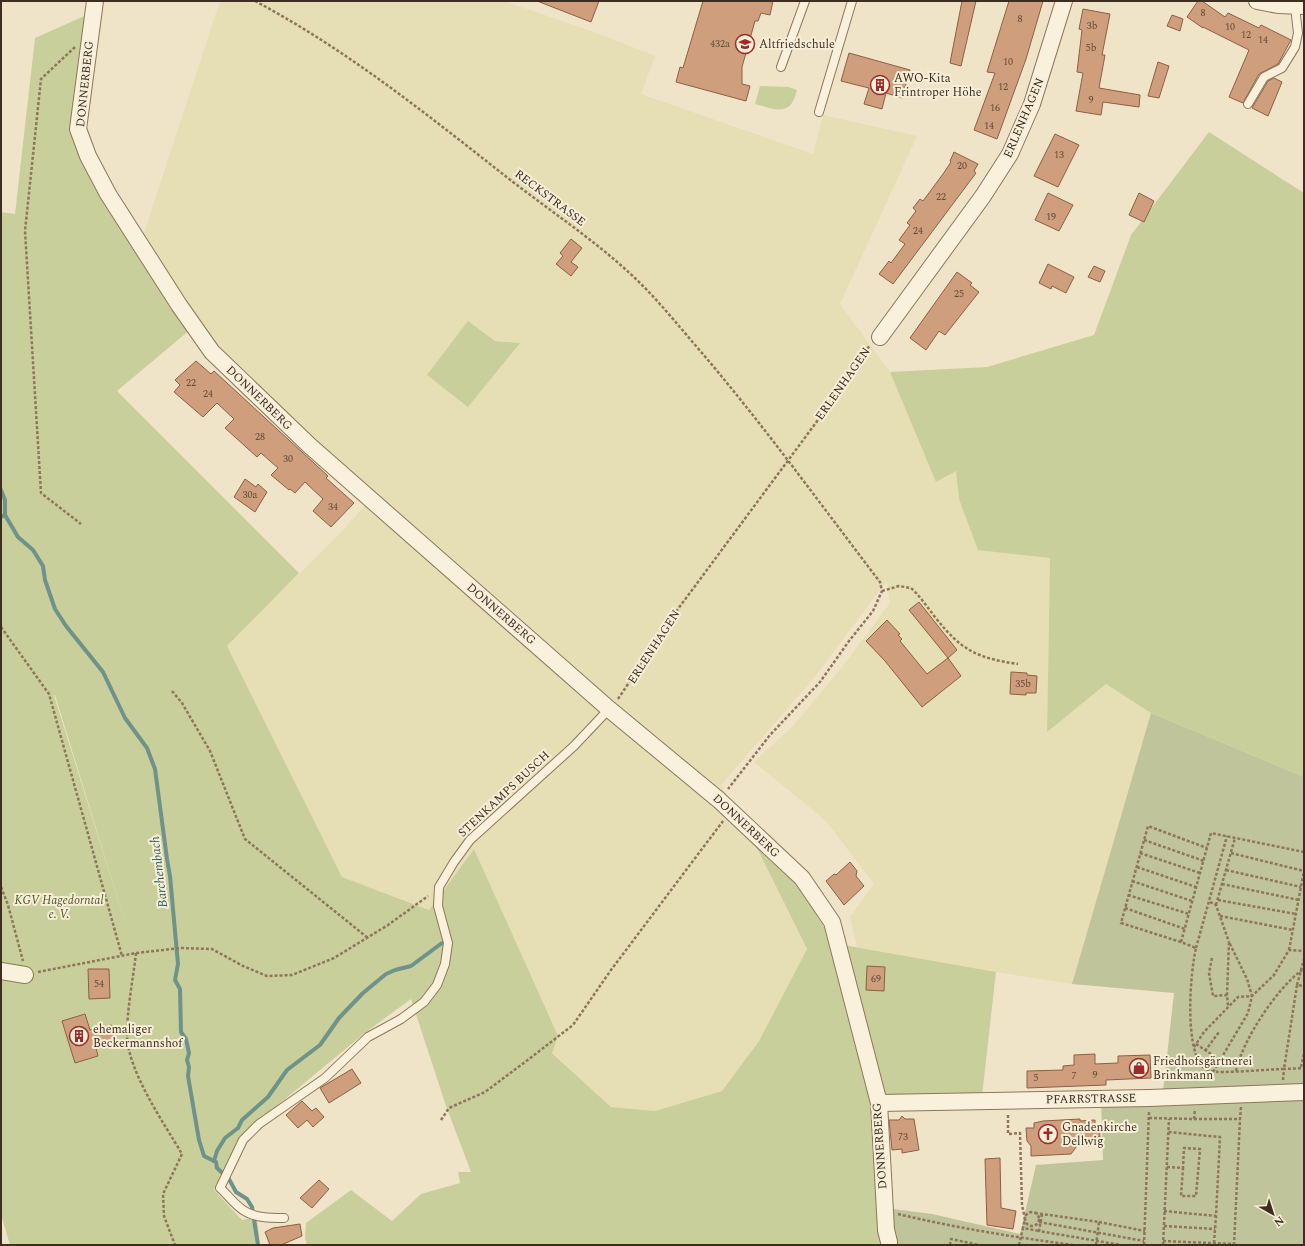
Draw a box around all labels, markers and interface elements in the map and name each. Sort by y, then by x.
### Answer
house number: 8 [1201,5,1206,21]
house number: 8 [1018,11,1023,27]
house number: 3b [1087,18,1098,34]
house number: 10 [1225,19,1235,35]
house number: 12 [1241,27,1251,43]
house number: 14 [1258,32,1268,48]
school or university icon: Altfriedschule [734,33,756,55]
place label: Altfriedschule [759,35,835,54]
house number: 432a [710,36,730,52]
street label: DONNERBERG [71,40,99,128]
house number: 5b [1086,40,1097,56]
house number: 10 [1003,54,1013,70]
place label: AWO-Kita Frintroper Höhe [894,69,982,102]
building icon: AWO-Kita Frintroper Höhe [869,74,891,96]
street label: ERLENHAGEN [999,75,1049,161]
house number: 12 [998,79,1008,95]
house number: 9 [1089,92,1094,108]
house number: 16 [990,100,1000,116]
house number: 14 [984,118,994,134]
house number: 13 [1054,147,1064,163]
house number: 20 [957,158,967,174]
street label: RECKSTRASSE [510,165,590,231]
house number: 22 [936,189,946,205]
house number: 19 [1046,209,1056,225]
house number: 24 [913,223,923,239]
house number: 25 [954,286,964,302]
street label: ERLENHAGEN [811,344,875,424]
street label: DONNERBERG [221,361,297,435]
house number: 22 [186,375,196,391]
house number: 24 [203,386,213,402]
house number: 28 [255,429,265,445]
house number: 30 [283,451,293,467]
house number: 30a [243,487,258,503]
house number: 34 [328,499,338,515]
street label: DONNERBERG [462,578,540,650]
street label: ERLENHAGEN [623,606,685,688]
house number: 35b [1015,676,1031,692]
street label: STENKAMPS BUSCH [454,746,554,842]
street label: DONNERBERG [708,789,784,863]
water label: Barchembach [145,835,173,909]
park label: KGV Hagedorntal e. V. [14,891,104,924]
house number: 69 [871,971,881,987]
house number: 54 [94,976,104,992]
place label: ehemaliger Beckermannshof [93,1020,183,1053]
building icon: ehemaliger Beckermannshof [68,1025,90,1047]
place label: Friedhofsgärtnerei Brinkmann [1153,1052,1252,1085]
shop icon: Friedhofsgärtnerei Brinkmann [1128,1057,1150,1079]
house number: 9 [1093,1067,1098,1083]
house number: 7 [1072,1068,1077,1084]
house number: 5 [1034,1070,1039,1086]
street label: PFARRSTRASSE [1045,1089,1137,1109]
street label: DONNERBERG [868,1102,892,1190]
place label: Gnadenkirche Dellwig [1062,1118,1137,1151]
church icon: Gnadenkirche Dellwig [1037,1123,1059,1145]
house number: 73 [898,1129,908,1145]
north arrow [1253,1194,1293,1234]
text: N [1270,1212,1288,1231]

